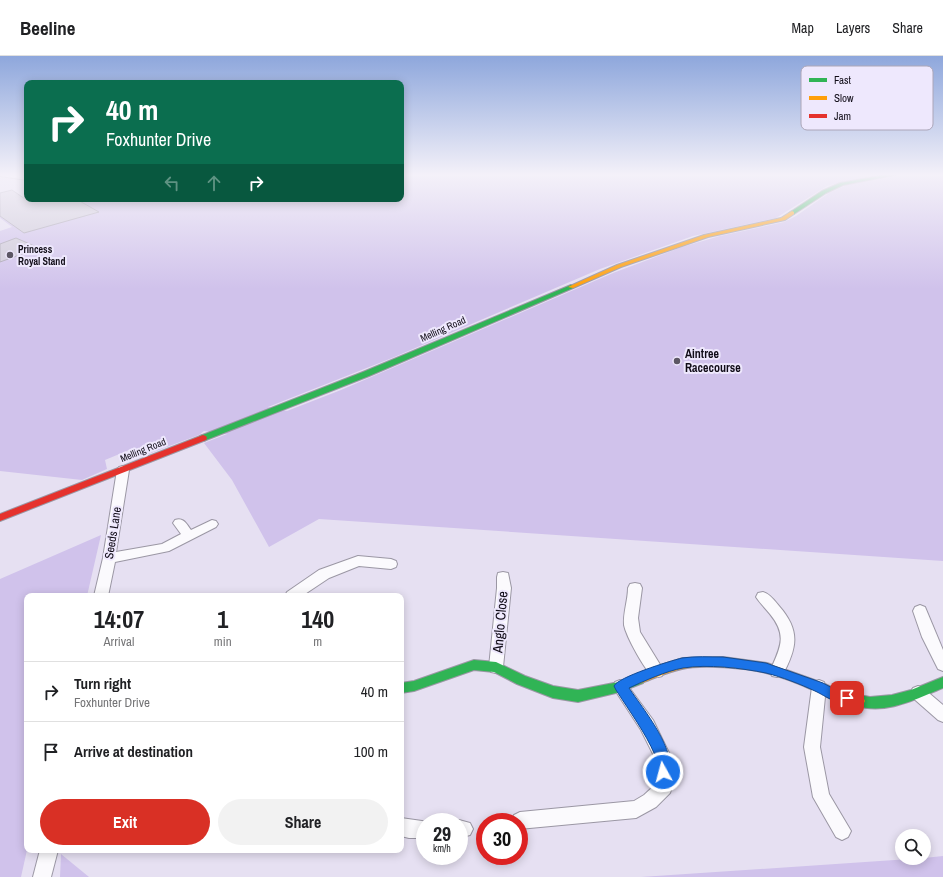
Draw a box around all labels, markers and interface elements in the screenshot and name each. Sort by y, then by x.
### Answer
text: Beeline [20,15,75,41]
text: Map [792,19,814,37]
text: Layers [836,19,870,37]
text: Share [892,19,923,37]
legend [801,66,933,130]
text: Fast [834,73,852,87]
text: 40 m [106,91,158,129]
text: Slow [834,91,854,105]
icon: right [40,96,92,148]
text: Jam [834,109,851,123]
text: Foxhunter Drive [106,127,211,152]
icon: left [161,172,183,194]
icon: ahead [203,172,225,194]
icon: right [245,172,267,194]
place label: Princess Royal Stand [18,243,65,268]
marker: Princess Royal Stand [5,250,15,260]
street label: Melling Road [418,313,468,345]
place label: Aintree Racecourse [685,346,741,376]
marker: Aintree Racecourse [672,356,682,366]
street label: Melling Road [118,435,168,465]
street label: Seeds Lane [101,506,125,560]
street label: Anglo Close [488,590,512,655]
text: 14:07 [94,603,144,635]
text: 1 [217,603,228,635]
text: 140 [301,603,334,635]
text: Arrival [104,633,134,650]
text: min [214,633,232,650]
text: m [313,633,322,650]
text: Turn right [74,673,131,694]
icon: right [40,681,62,703]
text: 40 m [361,681,388,702]
pin [830,681,864,715]
icon: arrive [836,687,858,709]
text: Foxhunter Drive [74,694,150,711]
icon: arrive [40,741,62,763]
text: Arrive at destination [74,741,193,762]
text: 100 m [354,741,388,762]
position arrow [642,751,684,793]
button: Exit [40,799,210,845]
button: Share [218,799,388,845]
speed limit sign: 30 [476,813,528,865]
text: 29 [433,820,451,847]
map controls [895,829,931,865]
button: search [895,829,931,865]
text: km/h [433,842,451,855]

